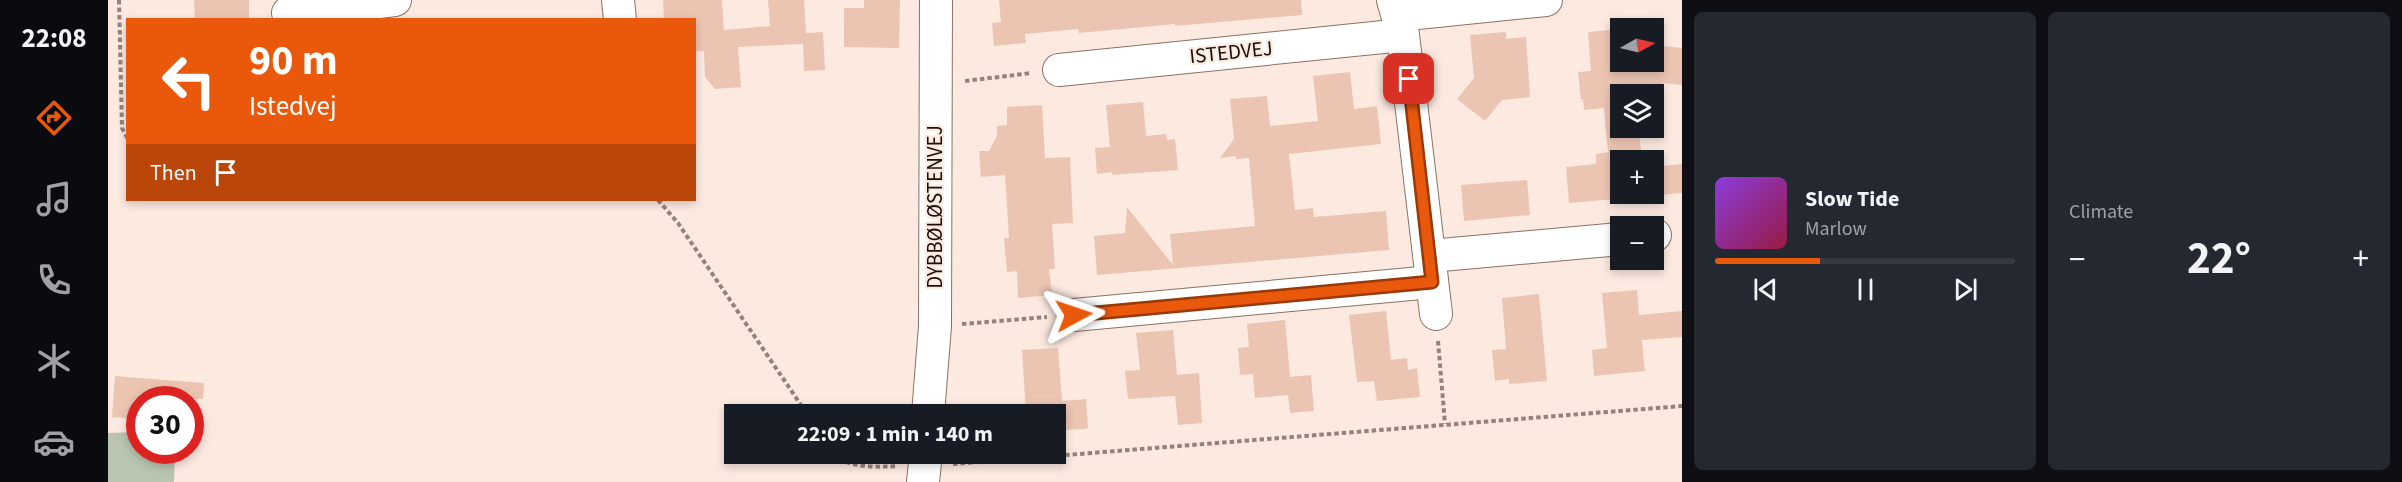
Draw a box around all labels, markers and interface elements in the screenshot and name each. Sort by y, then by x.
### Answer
north arrow [1610,18,1664,72]
map controls [1610,18,1664,270]
text: 22:08 [21,19,87,58]
text: 90 m [249,31,338,91]
street label: ISTEDVEJ [1188,33,1274,71]
icon: left [150,42,228,120]
pin [1383,53,1434,104]
icon: arrive [1392,62,1425,95]
button: layers [1610,84,1664,138]
text: Istedvej [249,87,337,126]
icon: directions [33,97,75,139]
street label: DYBBØLØSTENVEJ [920,125,950,289]
button: + [1610,150,1664,204]
icon: arrive [209,156,242,189]
text: Then [150,157,197,189]
icon: music [33,178,75,220]
text: Slow Tide [1805,183,1899,215]
text: Climate [2069,198,2133,226]
text: Marlow [1805,215,1867,243]
button: − [1610,216,1664,270]
text: 22° [2187,227,2251,291]
text: − [2069,236,2085,283]
text: + [2353,236,2369,283]
icon: phone [33,259,75,301]
icon: previous [1749,273,1782,306]
icon: pause [1849,273,1882,306]
icon: next [1949,273,1982,306]
position arrow [1042,283,1106,347]
icon: climate [33,340,75,382]
speed limit sign: 30 [126,386,204,464]
text: 22:09 · 1 min · 140 m [797,418,993,450]
icon: car [33,421,75,463]

